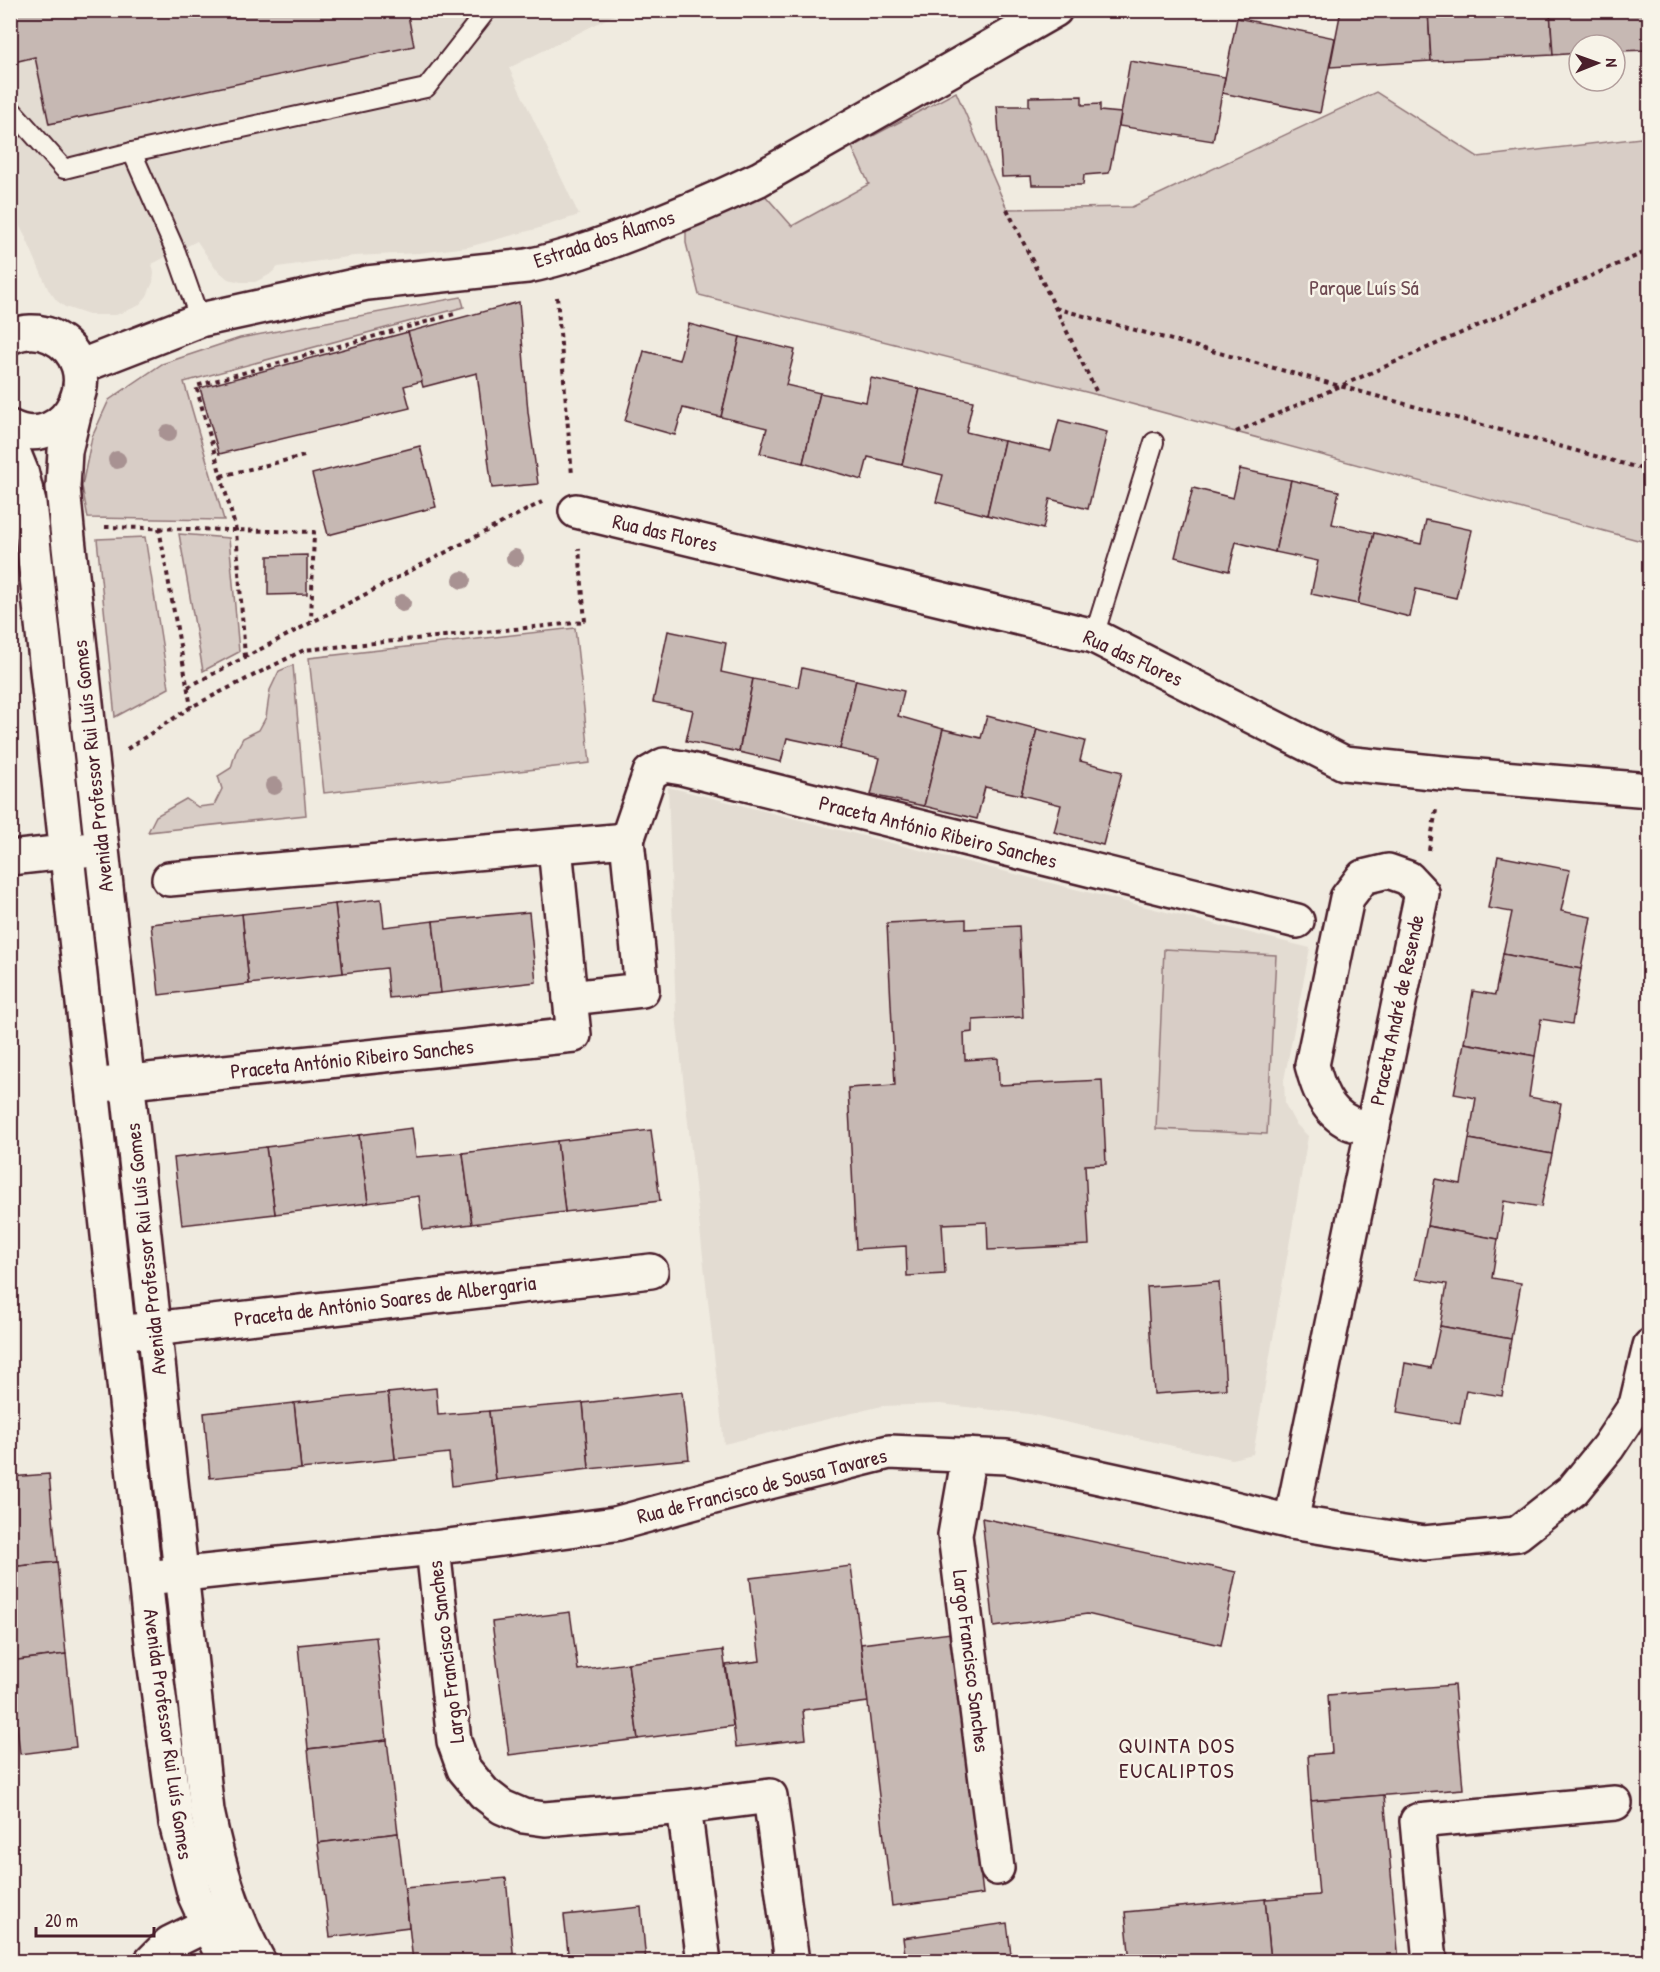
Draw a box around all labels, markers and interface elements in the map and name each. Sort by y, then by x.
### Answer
north arrow [1567,33,1627,93]
text: N [1601,58,1623,68]
street label: Estrada dos Álamos [530,202,678,275]
park label: Parque Luís Sá [1309,273,1419,302]
street label: Rua das Flores [610,506,720,559]
street label: Rua das Flores [1079,622,1188,693]
street label: Avenida Professor Rui Luís Gomes [65,639,120,893]
street label: Praceta António Ribeiro Sanches [816,788,1060,875]
street label: Praceta André de Resende [1362,912,1431,1108]
street label: Praceta António Ribeiro Sanches [229,1031,475,1086]
street label: Avenida Professor Rui Luís Gomes [118,1122,173,1376]
street label: Praceta de António Soares de Albergaria [232,1268,538,1333]
street label: Rua de Francisco de Sousa Tavares [634,1440,890,1531]
street label: Largo Francisco Sanches [420,1559,471,1745]
street label: Largo Francisco Sanches [946,1568,997,1754]
street label: Avenida Professor Rui Luís Gomes [137,1607,200,1861]
district label: QUINTA DOS EUCALIPTOS [1118,1730,1236,1785]
scale bar [36,1900,154,1938]
text: 20 m [45,1908,78,1933]

